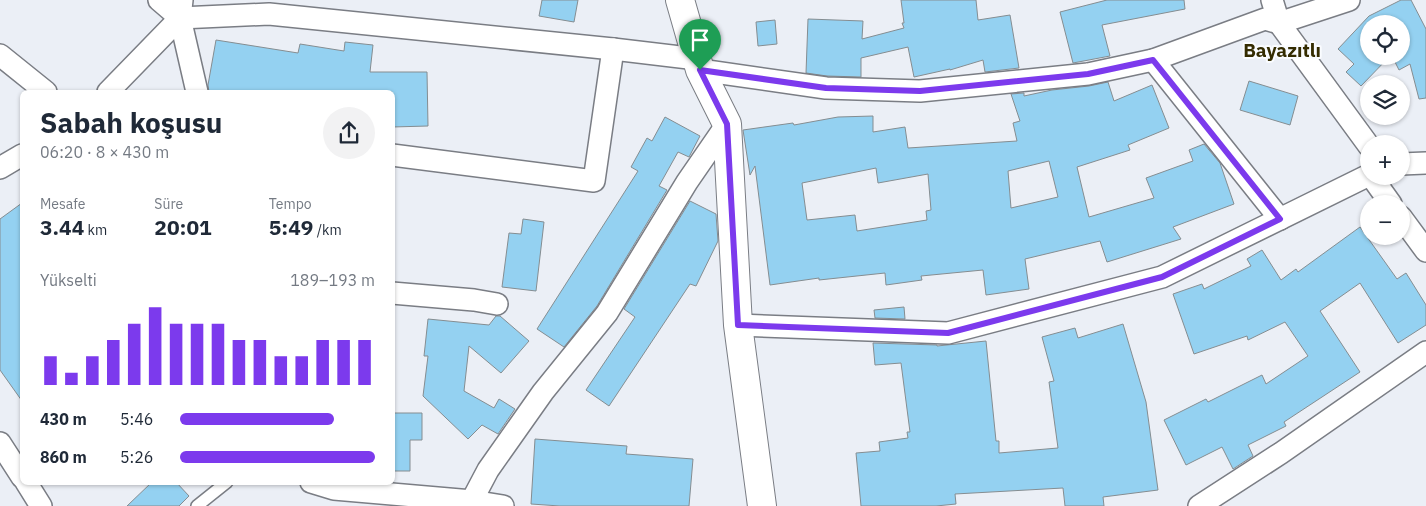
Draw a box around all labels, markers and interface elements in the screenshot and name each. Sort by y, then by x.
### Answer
map controls [1360,15,1410,245]
button: locate [1360,15,1410,65]
pin [679,19,721,70]
icon: arrive [686,26,714,54]
district label: Bayazıtlı [1243,38,1321,62]
button: layers [1360,75,1410,125]
text: Sabah koşusu [40,104,222,141]
button: share [323,107,375,159]
button: + [1360,135,1410,185]
text: 06:20 · 8 × 430 m [40,142,169,162]
text: Mesafe [40,195,86,213]
text: Süre [154,195,183,213]
text: Tempo [269,195,312,213]
button: − [1360,195,1410,245]
text: 3.44 [40,213,84,241]
text: 20:01 [154,213,212,241]
text: 5:49 [269,213,313,241]
text: km [84,221,107,239]
text: /km [313,221,342,239]
text: Yükselti [40,270,97,290]
text: 189–193 m [290,270,375,290]
text: 430 m [40,409,87,429]
text: 5:46 [120,409,153,429]
text: 860 m [40,447,87,467]
text: 5:26 [120,447,153,467]

